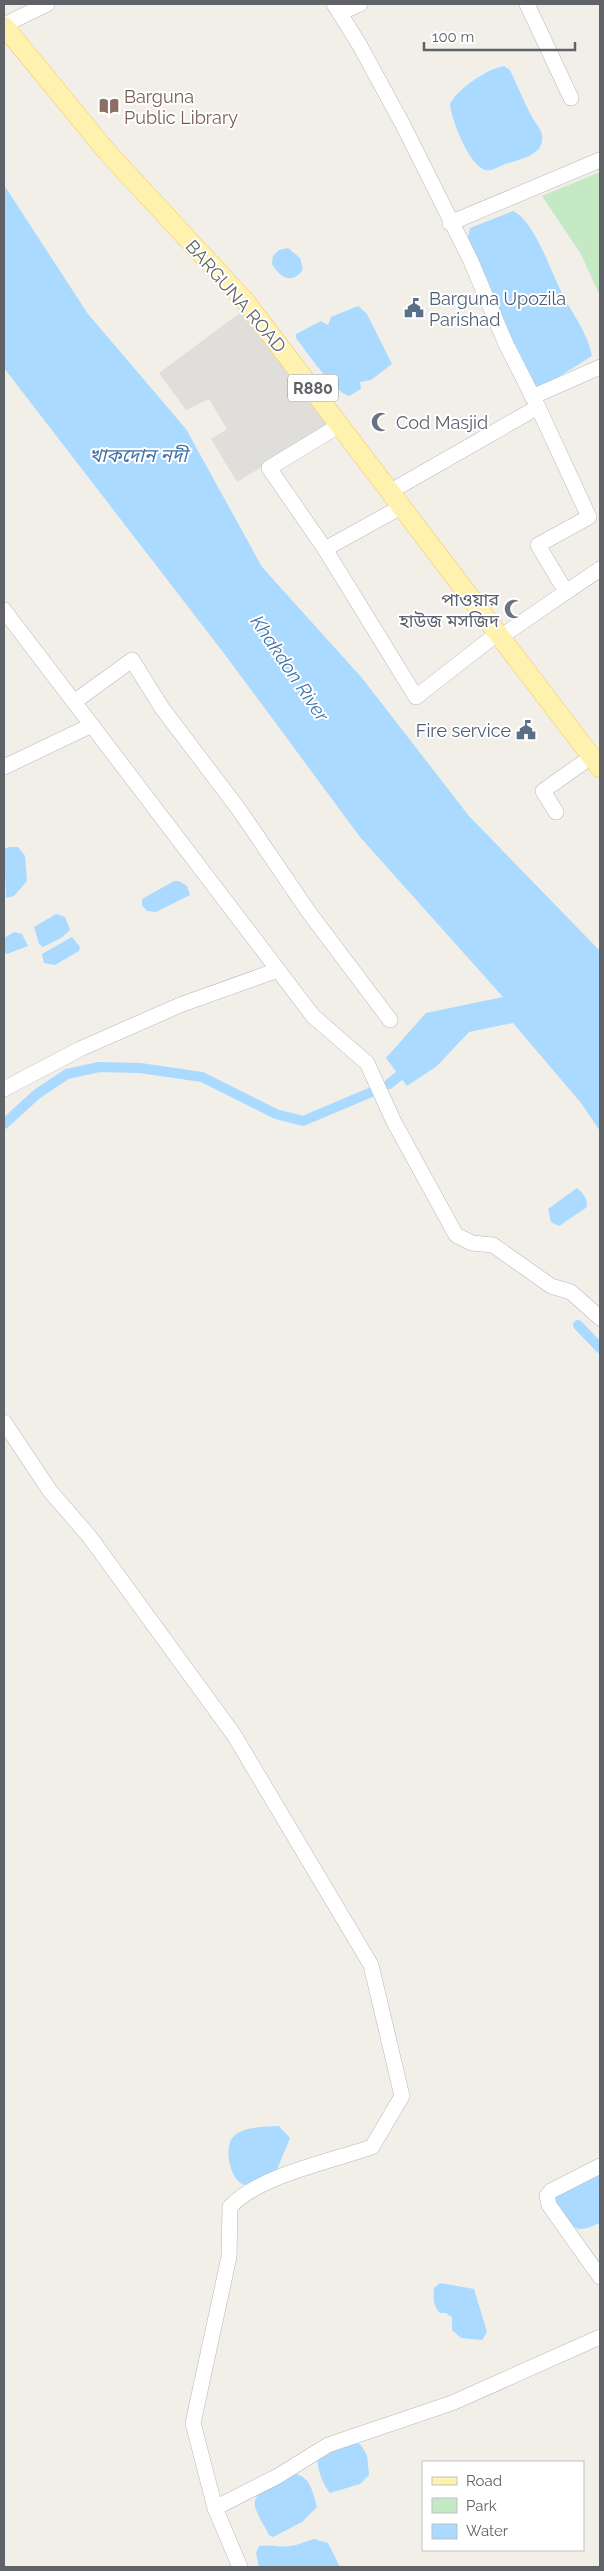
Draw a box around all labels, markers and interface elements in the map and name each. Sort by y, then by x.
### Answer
scale bar [424,20,575,52]
text: 100 m [432,28,474,46]
place label: Barguna Public Library [124,86,238,128]
library icon: Barguna Public Library [98,95,120,117]
street label: BARGUNA ROAD [181,236,291,357]
place label: Barguna Upozila Parishad [429,288,566,330]
public building icon: Barguna Upozila Parishad [403,297,425,319]
road number: R880 [288,374,338,402]
mosque icon: Cod Masjid [370,411,392,433]
place label: Cod Masjid [396,412,488,433]
water label: খাকদোন নদী [89,444,191,466]
place label: পাওয়ার হাউজ মসজিদ [398,589,500,631]
mosque icon: পাওয়ার হাউজ মসজিদ [503,598,525,620]
water label: Khakdon River [246,611,334,726]
public building icon: Fire service [515,719,537,741]
place label: Fire service [416,720,511,741]
legend [422,2461,584,2551]
text: Road [466,2472,502,2490]
text: Park [466,2497,497,2515]
text: Water [466,2522,509,2540]

